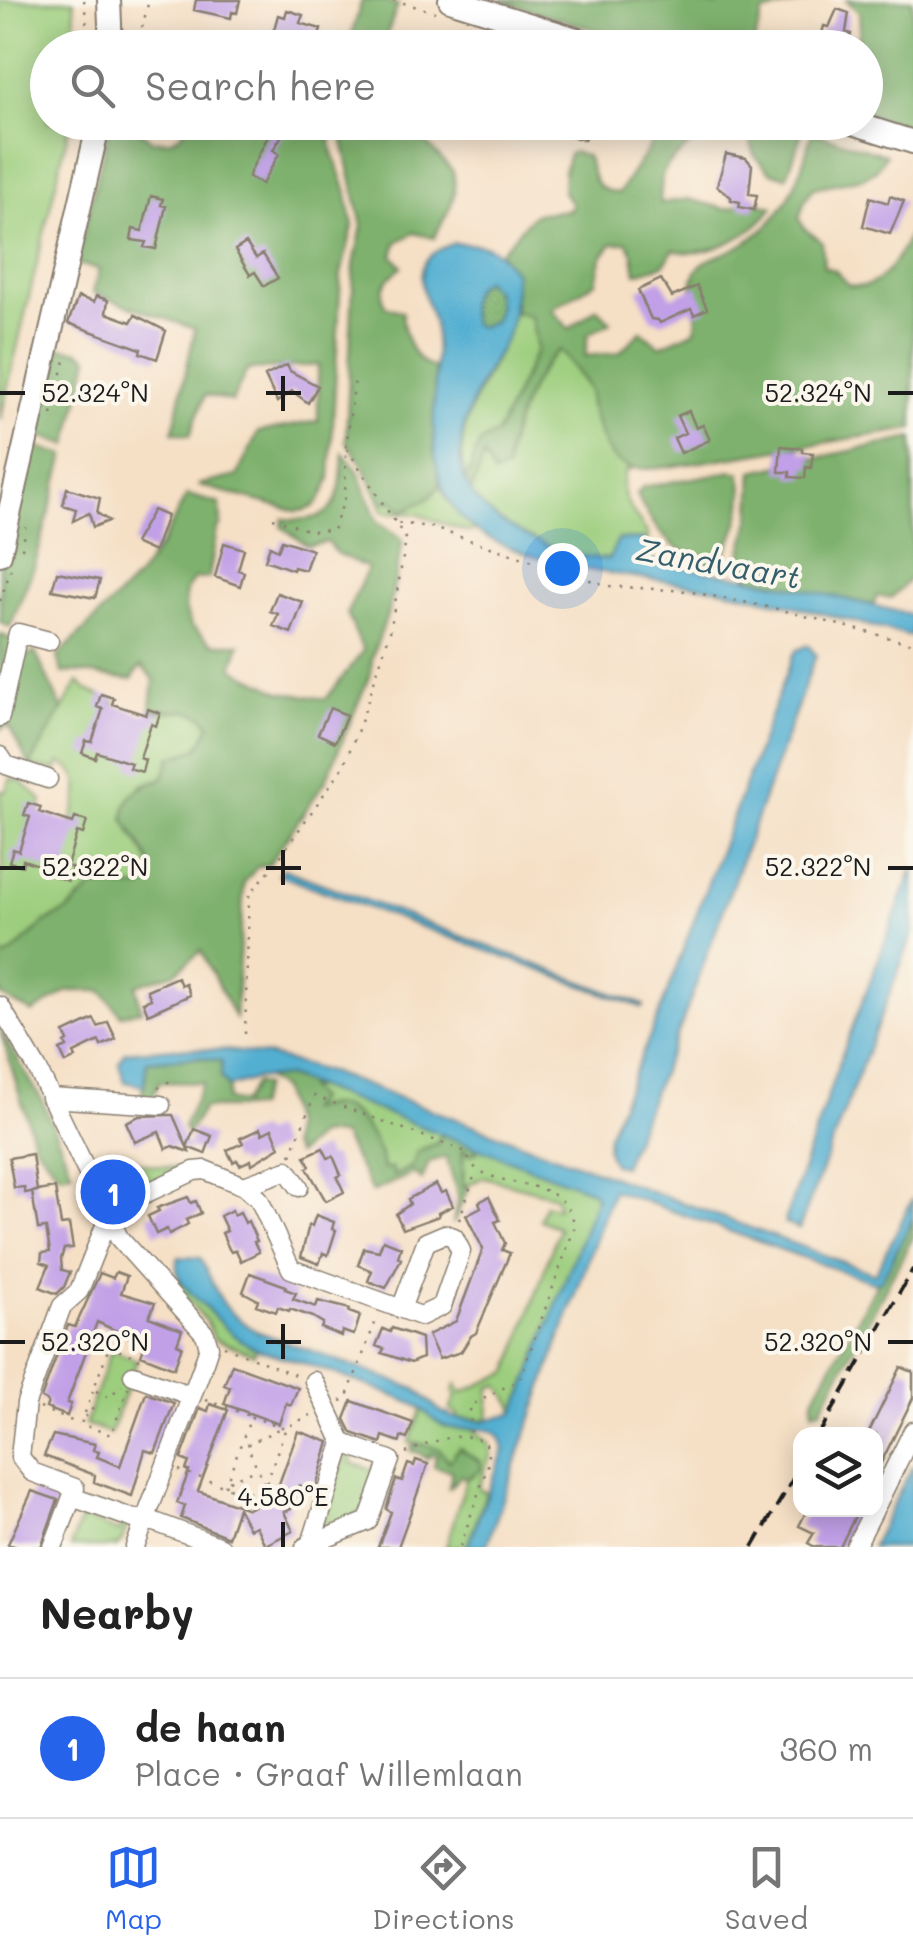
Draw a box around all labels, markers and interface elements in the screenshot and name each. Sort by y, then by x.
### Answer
search box [30,30,883,140]
icon: search [65,58,120,113]
text: Search here [145,60,376,110]
text: 52.324°N [41,376,149,408]
text: 52.324°N [764,376,872,408]
water label: Zandvaart [633,527,805,597]
your location [537,543,588,594]
text: 52.322°N [42,850,148,882]
text: 52.322°N [765,850,871,882]
pin: 1 [80,1154,146,1230]
text: 52.320°N [41,1325,149,1357]
text: 52.320°N [764,1325,872,1357]
map controls [793,1427,883,1517]
button: layers [793,1427,883,1517]
text: 4.580°E [237,1480,329,1512]
text: Nearby [40,1585,194,1640]
text: de haan [135,1702,286,1752]
text: 1 [65,1727,80,1769]
text: 360 m [779,1727,873,1769]
text: Place · Graaf Willemlaan [135,1752,523,1794]
tab: Map [105,1840,162,1936]
tab: Directions [372,1840,515,1936]
tab: Saved [725,1840,808,1936]

